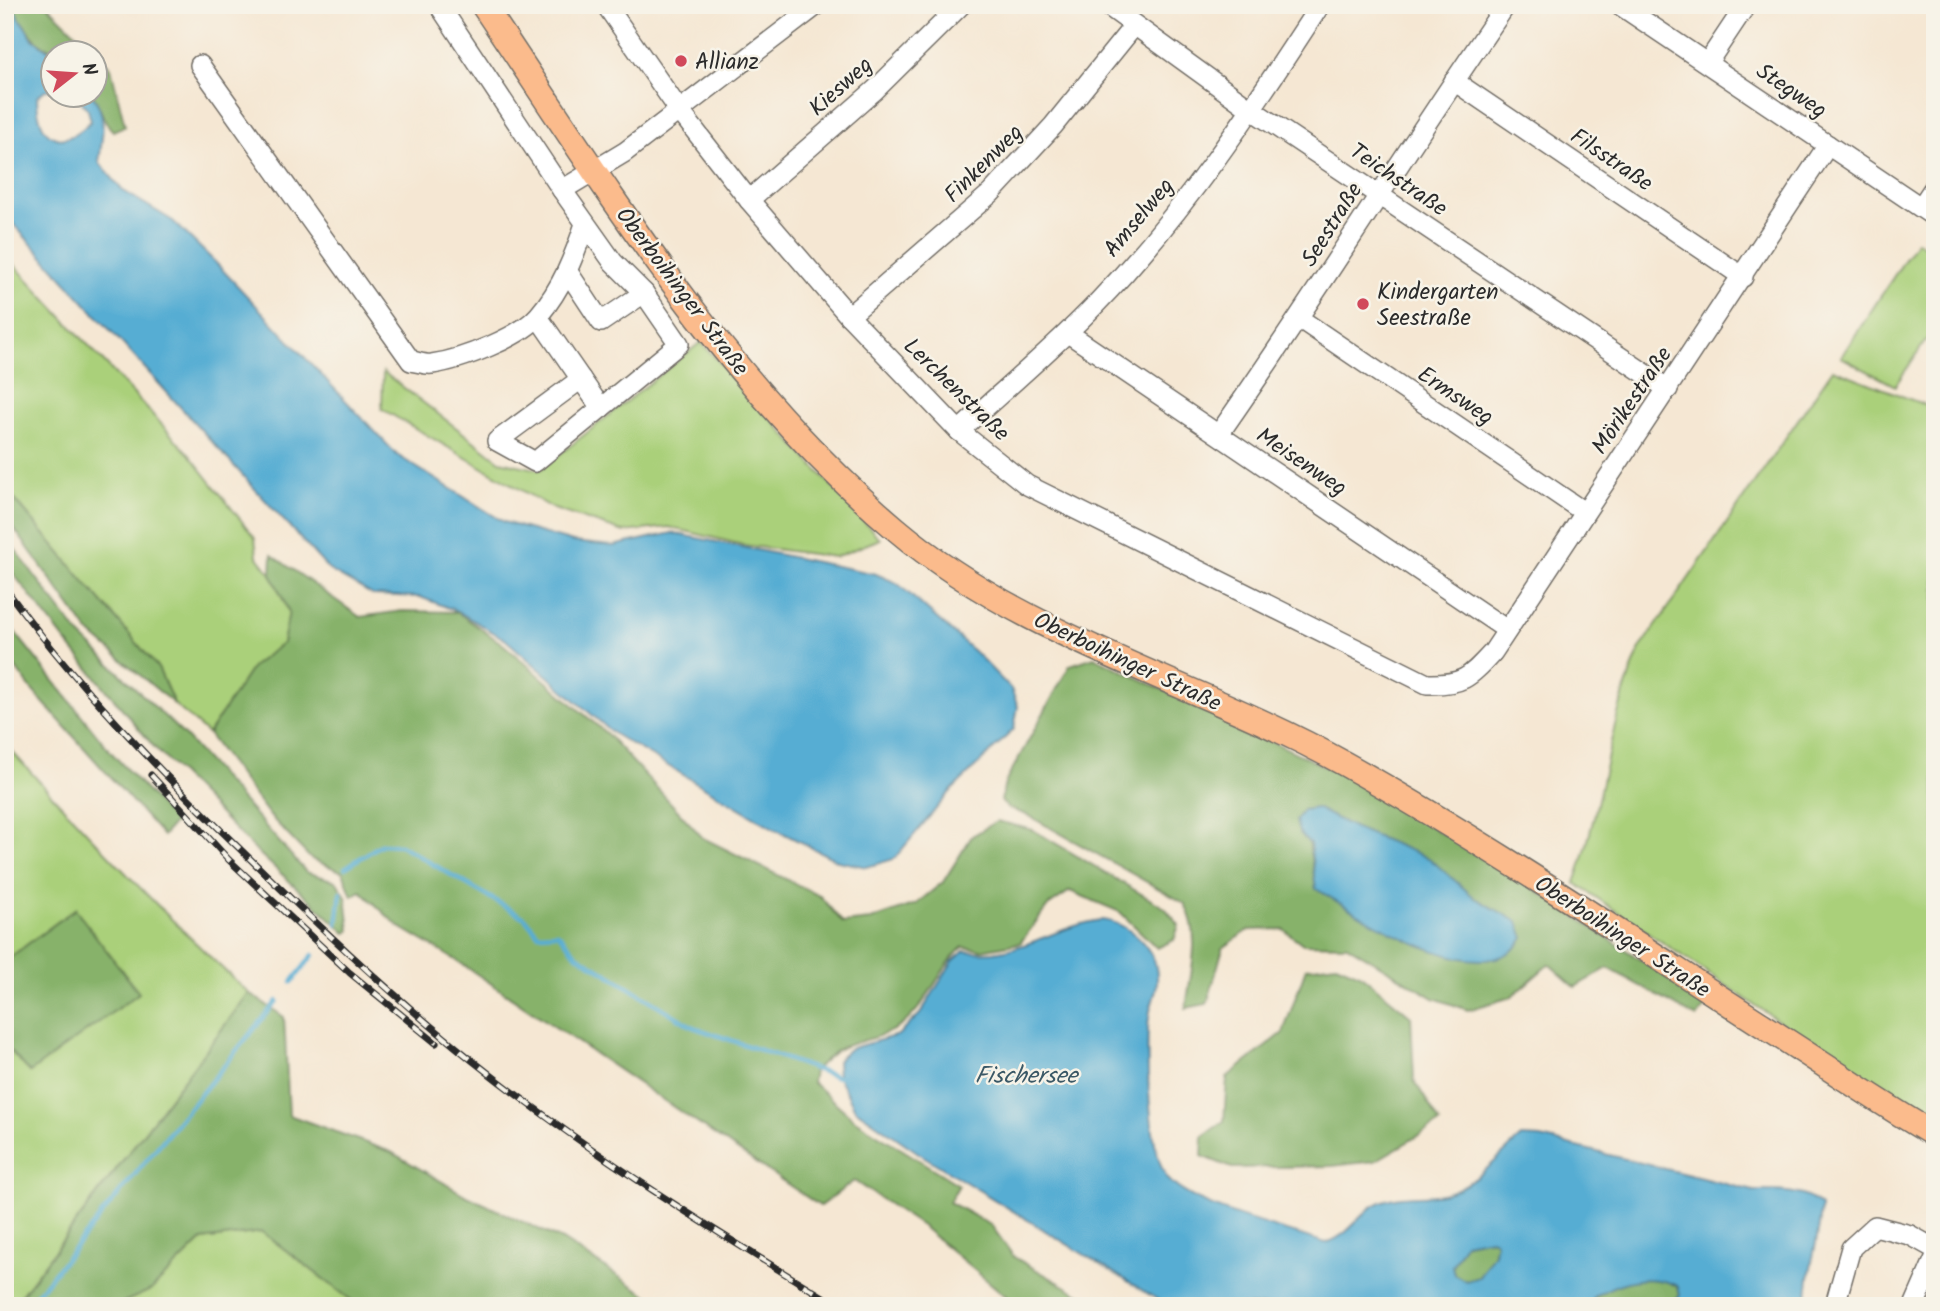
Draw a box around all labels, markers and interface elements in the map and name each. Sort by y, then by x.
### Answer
north arrow [38,38,108,108]
place label: Allianz [695,45,759,81]
street label: Kiesweg [801,49,882,126]
marker: Allianz [673,53,689,69]
street label: Stegweg [1748,55,1834,129]
text: N [72,59,104,80]
street label: Finkenweg [936,116,1032,212]
street label: Filsstraße [1562,119,1660,202]
street label: Teichstraße [1342,135,1454,227]
street label: Amselweg [1095,170,1184,266]
street label: Seestraße [1293,176,1373,274]
street label: Oberboihinger Straße [606,200,757,384]
place label: Kindergarten Seestraße [1377,275,1499,337]
marker: Kindergarten Seestraße [1355,296,1371,312]
street label: Lerchenstraße [894,330,1017,451]
street label: Mörikestraße [1583,340,1682,462]
street label: Ermsweg [1409,358,1501,436]
street label: Meisenweg [1248,419,1354,506]
street label: Oberboihinger Straße [1027,603,1227,722]
street label: Oberboihinger Straße [1527,867,1717,1008]
water label: Fischersee [975,1057,1079,1096]

